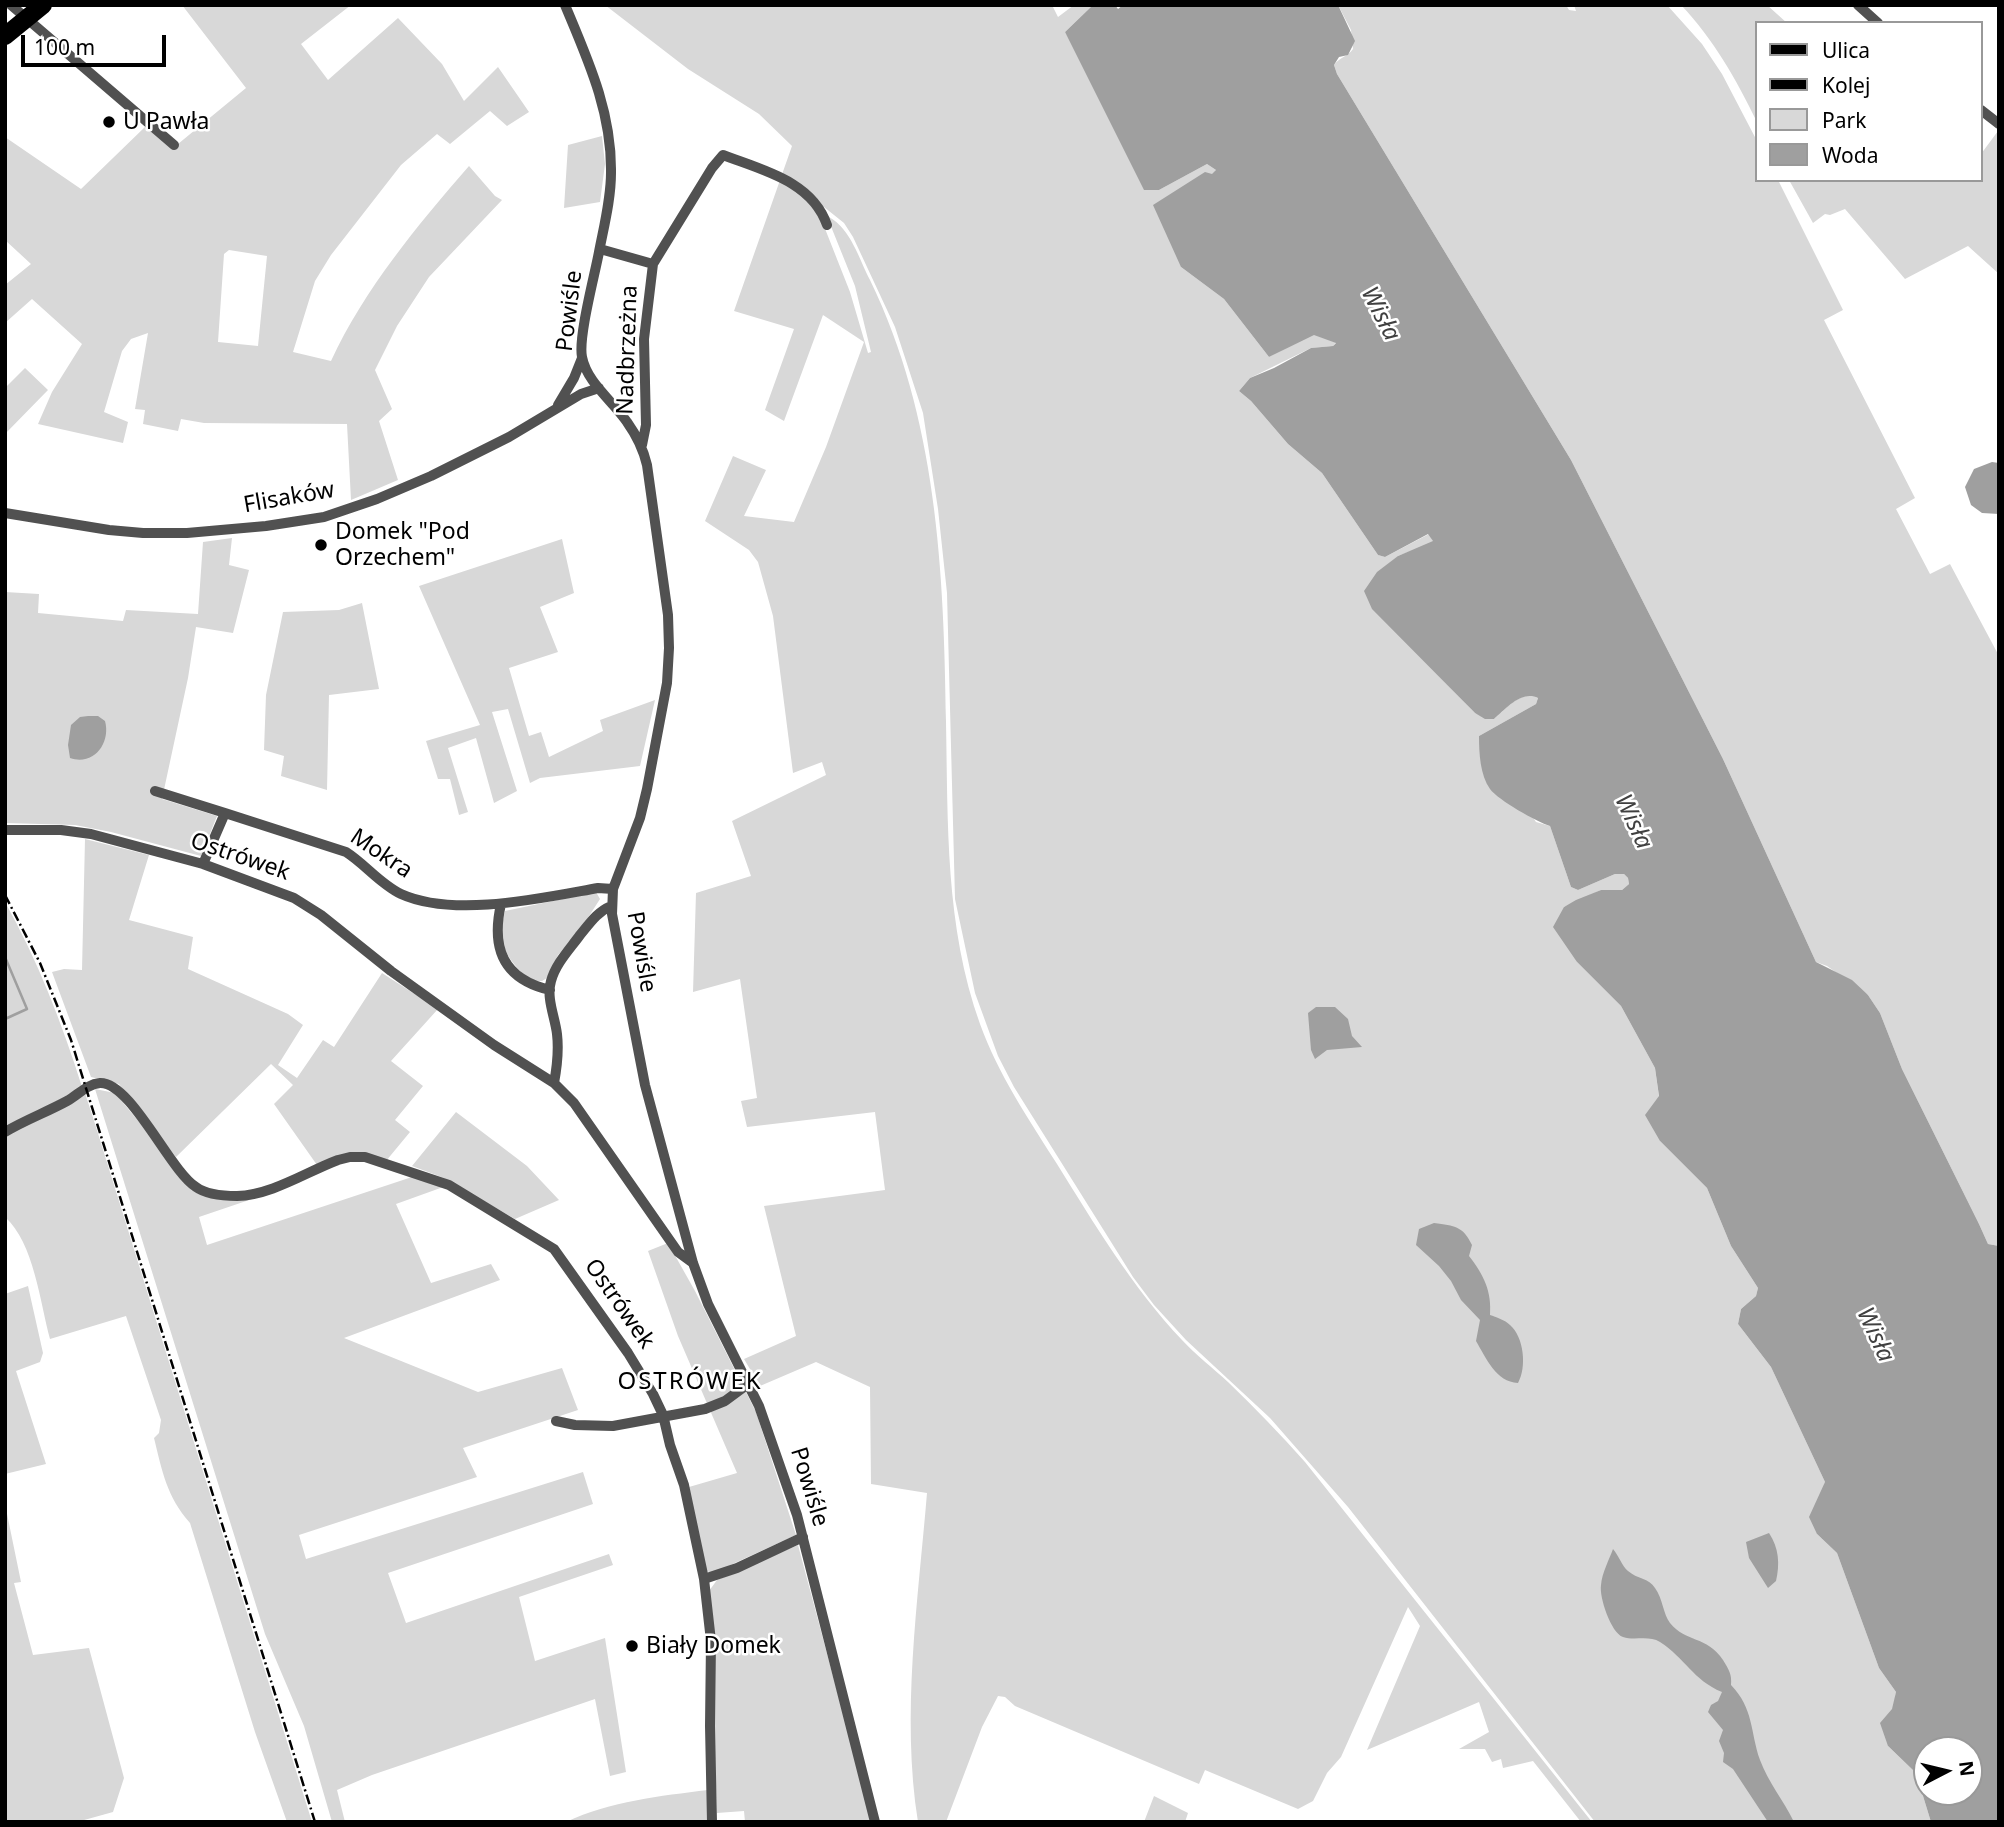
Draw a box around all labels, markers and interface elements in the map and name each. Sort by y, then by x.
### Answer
scale bar [24,21,170,65]
legend [1756,21,1983,182]
text: 100 m [34,33,95,61]
text: Ulica [1822,36,1870,64]
text: Kolej [1822,71,1870,99]
text: Park [1822,106,1866,134]
place label: U Pawła [123,108,210,136]
marker: U Pawła [101,114,117,130]
text: Woda [1822,141,1879,169]
street label: Powiśle [551,269,589,353]
water label: Wisła [1354,282,1406,346]
street label: Nadbrzeżna [612,285,644,415]
street label: Flisaków [242,476,336,520]
place label: Domek "Pod Orzechem" [335,518,470,572]
marker: Domek "Pod Orzechem" [313,537,329,553]
water label: Wisła [1608,790,1658,854]
street label: Mokra [345,823,417,885]
street label: Ostrówek [187,827,293,887]
street label: Powiśle [620,910,662,994]
street label: Ostrówek [578,1254,660,1354]
water label: Wisła [1850,1303,1900,1367]
district label: OSTRÓWEK [618,1368,762,1396]
street label: Powiśle [784,1444,834,1530]
place label: Biały Domek [646,1632,781,1660]
marker: Biały Domek [624,1638,640,1654]
north arrow [1913,1736,1983,1806]
text: N [1953,1759,1981,1778]

